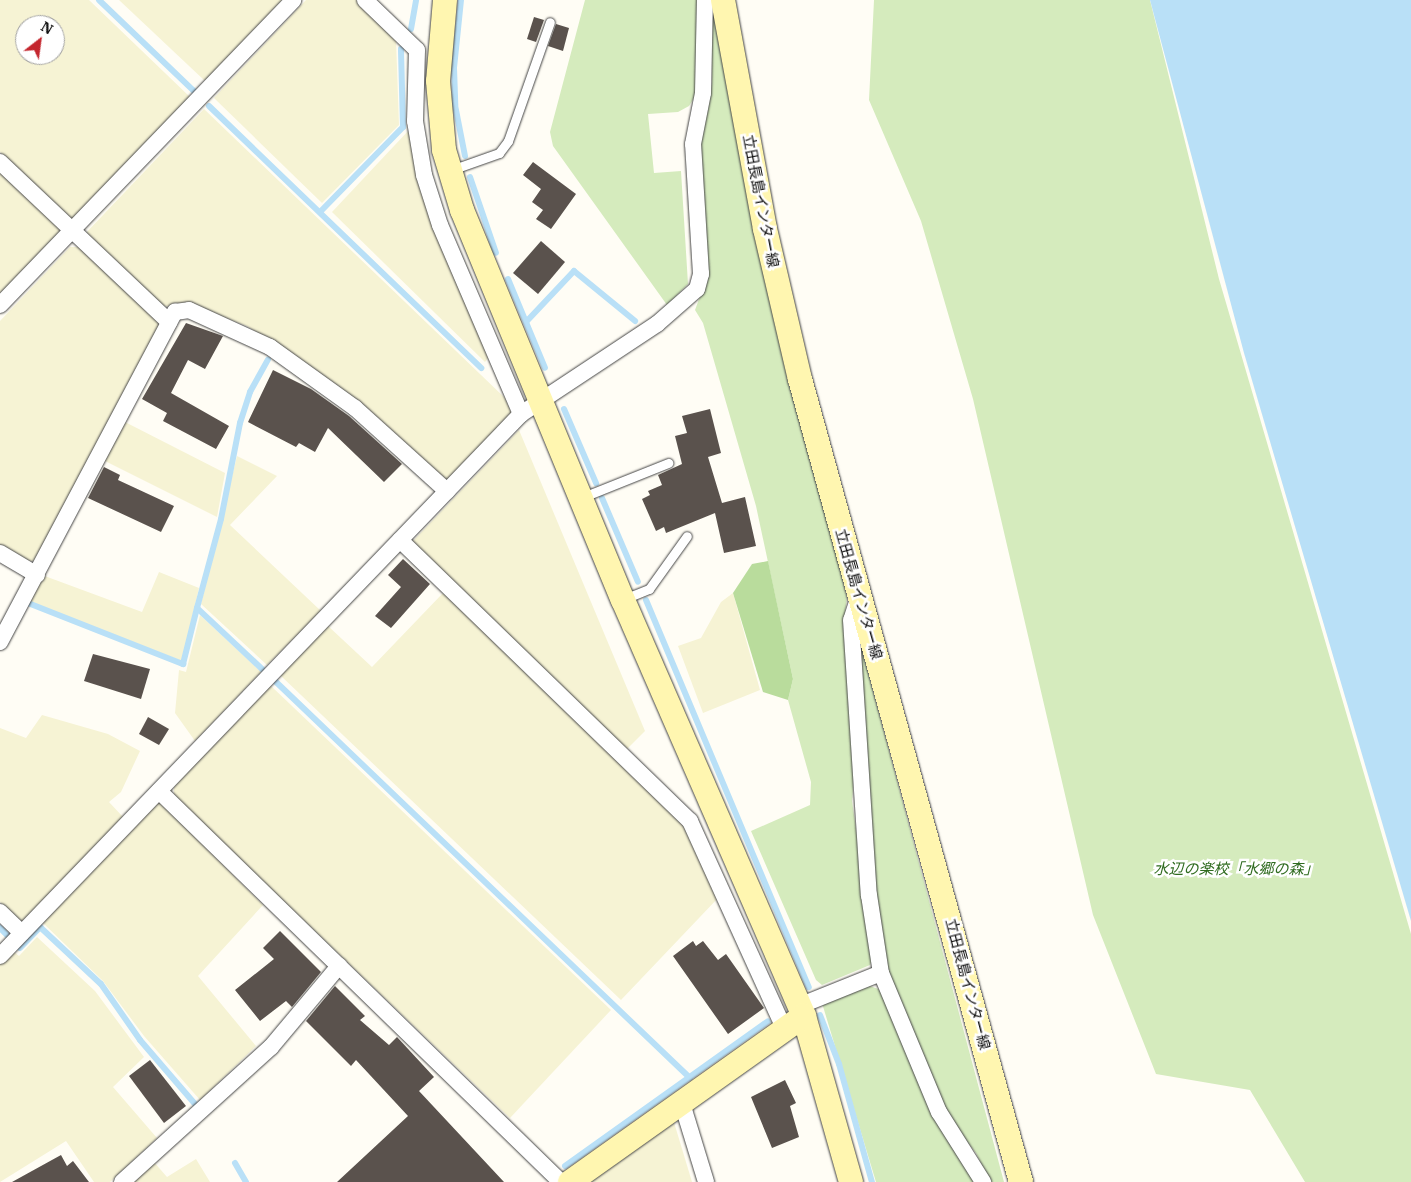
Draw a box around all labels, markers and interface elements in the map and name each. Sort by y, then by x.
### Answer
north arrow [15,15,65,65]
text: N [38,17,56,38]
street label: 立田長島インター線 [739,133,783,269]
street label: 立田長島インター線 [832,527,886,661]
park label: 水辺の楽校「水郷の森」 [1154,860,1318,878]
street label: 立田長島インター線 [942,916,994,1052]

